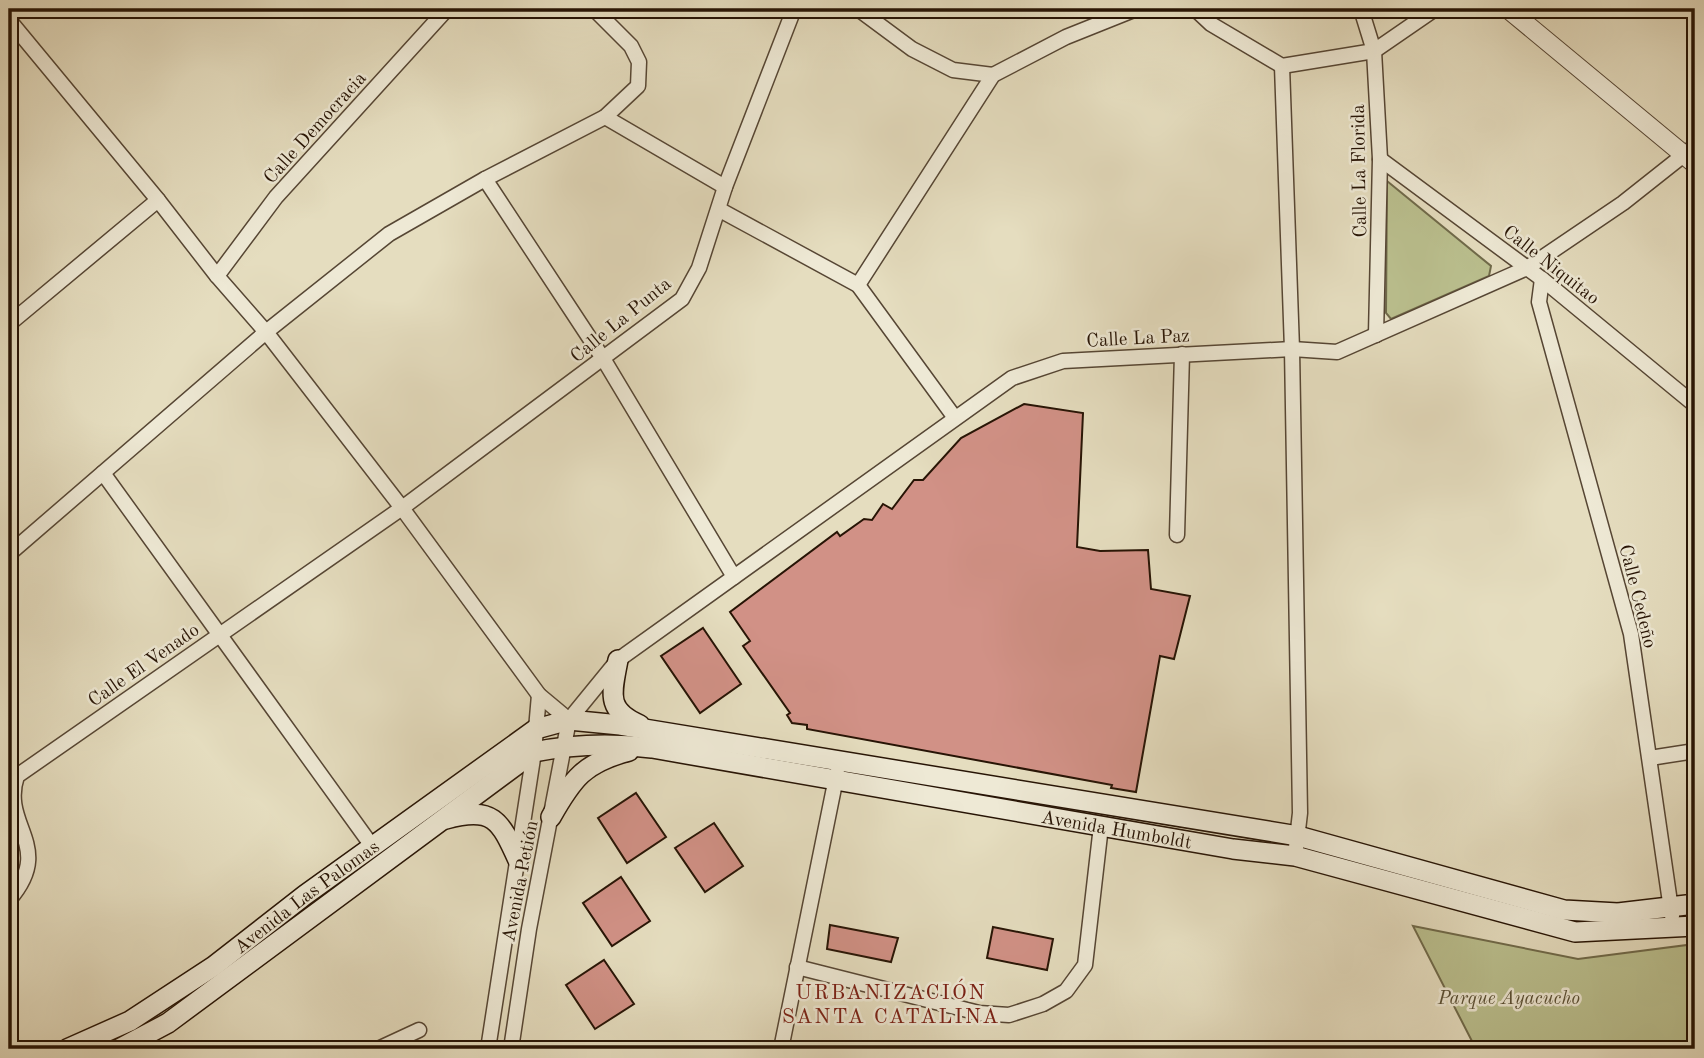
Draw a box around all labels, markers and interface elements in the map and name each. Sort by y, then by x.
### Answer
street label: Calle Democracia [261,69,371,188]
street label: Calle La Florida [1350,103,1371,238]
street label: Calle Niquitao [1499,223,1602,309]
street label: Calle La Punta [568,274,676,367]
street label: Calle La Paz [1086,327,1190,352]
street label: Calle Cedeño [1615,543,1659,650]
street label: Calle El Venado [86,621,203,711]
street label: Avenida Humboldt [1039,809,1193,854]
street label: Avenida Petión [500,819,543,944]
street label: Avenida Las Palomas [232,838,384,958]
district label: URBANIZACIÓN SANTA CATALINA [782,978,1000,1028]
park label: Parque Ayacucho [1437,990,1580,1009]

